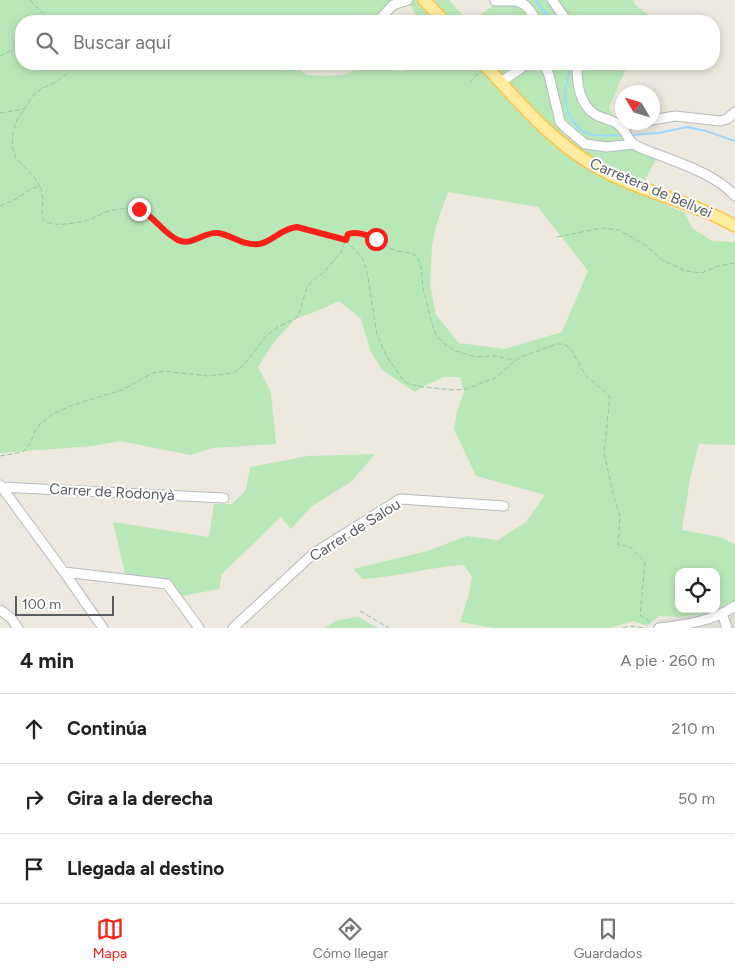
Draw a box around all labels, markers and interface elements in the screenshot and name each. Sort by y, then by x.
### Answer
search box [15,15,720,70]
icon: search [33,29,61,57]
text: Buscar aquí [73,31,171,54]
north arrow [615,85,660,130]
street label: Carretera de Bellvei [587,154,715,222]
route end [128,198,151,221]
route start [365,228,388,251]
street label: Carrer de Rodonyà [49,480,175,504]
street label: Carrer de Salou [306,495,404,565]
map controls [675,568,720,613]
button: locate [675,568,720,613]
scale bar [15,593,114,616]
text: 100 m [22,596,61,613]
text: 4 min [20,648,74,673]
text: A pie · 260 m [621,651,715,670]
icon: ahead [20,715,48,743]
text: Continúa [67,717,147,740]
text: 210 m [672,719,715,738]
icon: right [20,785,48,813]
text: Gira a la derecha [67,787,213,810]
text: 50 m [678,789,715,808]
icon: arrive [20,855,48,883]
text: Llegada al destino [67,857,224,880]
tab: Mapa [93,915,127,962]
tab: Cómo llegar [313,915,388,962]
tab: Guardados [574,915,642,962]

